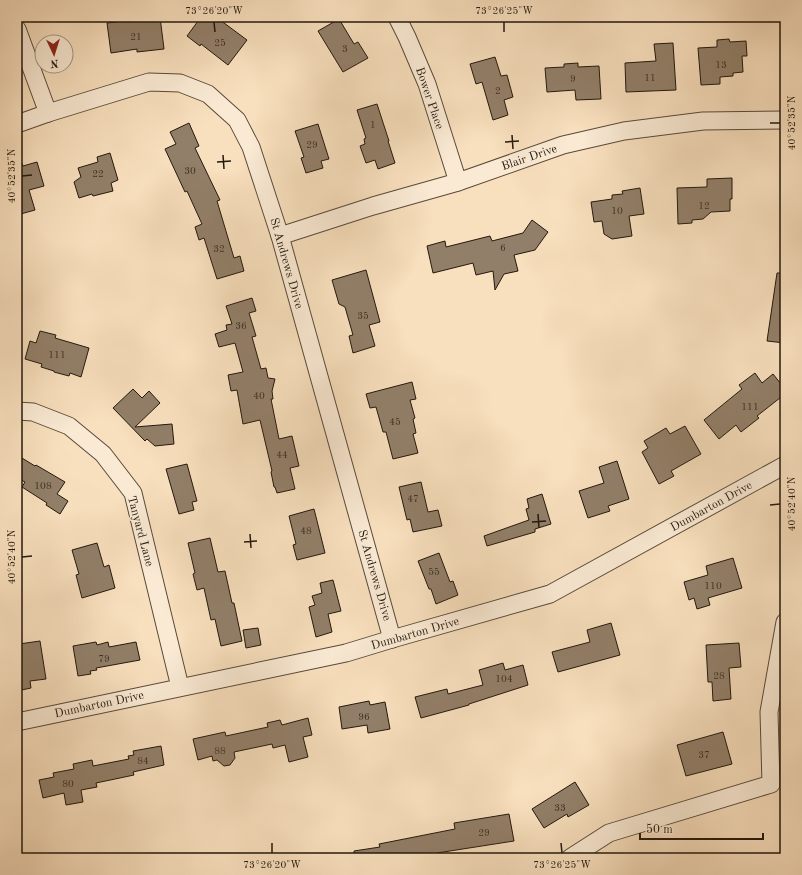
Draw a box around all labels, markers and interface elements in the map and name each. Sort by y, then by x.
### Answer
text: 73°26'20"W [185,6,243,16]
text: 73°26'25"W [475,6,533,16]
house number: 21 [130,32,142,42]
north arrow [34,34,74,74]
house number: 25 [214,38,226,48]
house number: 3 [342,44,348,54]
text: N [49,57,59,68]
house number: 13 [715,60,727,70]
street label: Bower Place [413,66,445,131]
house number: 11 [644,73,656,83]
house number: 9 [570,74,576,84]
house number: 2 [495,86,501,96]
text: 40°52'35"N [787,95,797,150]
house number: 1 [370,120,376,130]
house number: 29 [306,140,318,150]
street label: Blair Drive [500,143,559,173]
text: 40°52'35"N [7,148,17,203]
house number: 30 [184,166,196,176]
house number: 22 [92,169,104,179]
house number: 12 [698,201,710,211]
house number: 10 [611,206,623,216]
street label: St Andrews Drive [267,216,305,311]
house number: 6 [500,243,506,253]
house number: 32 [213,244,225,254]
house number: 35 [357,311,369,321]
house number: 36 [235,321,247,331]
house number: 111 [48,350,66,360]
house number: 40 [253,391,265,401]
house number: 111 [741,402,759,412]
house number: 45 [389,417,401,427]
house number: 44 [276,450,288,460]
text: 40°52'40"N [787,476,797,531]
street label: Dumbarton Drive [669,479,755,534]
house number: 108 [34,481,52,491]
house number: 47 [407,494,419,504]
street label: Tanyard Lane [125,495,155,568]
house number: 48 [300,526,312,536]
street label: St Andrews Drive [355,528,393,623]
text: 40°52'40"N [7,529,17,584]
house number: 55 [428,567,440,577]
house number: 110 [704,581,722,591]
street label: Dumbarton Drive [370,616,461,652]
house number: 79 [98,654,110,664]
house number: 28 [713,671,725,681]
house number: 104 [495,674,513,684]
street label: Dumbarton Drive [53,690,145,720]
house number: 96 [358,712,370,722]
house number: 88 [214,746,226,756]
house number: 37 [698,750,710,760]
house number: 84 [137,756,149,766]
house number: 80 [62,779,74,789]
house number: 33 [554,803,566,813]
scale bar [640,815,763,841]
text: 50 m [646,823,673,836]
house number: 29 [478,828,490,838]
text: 73°26'20"W [243,860,301,870]
text: 73°26'25"W [533,860,591,870]

